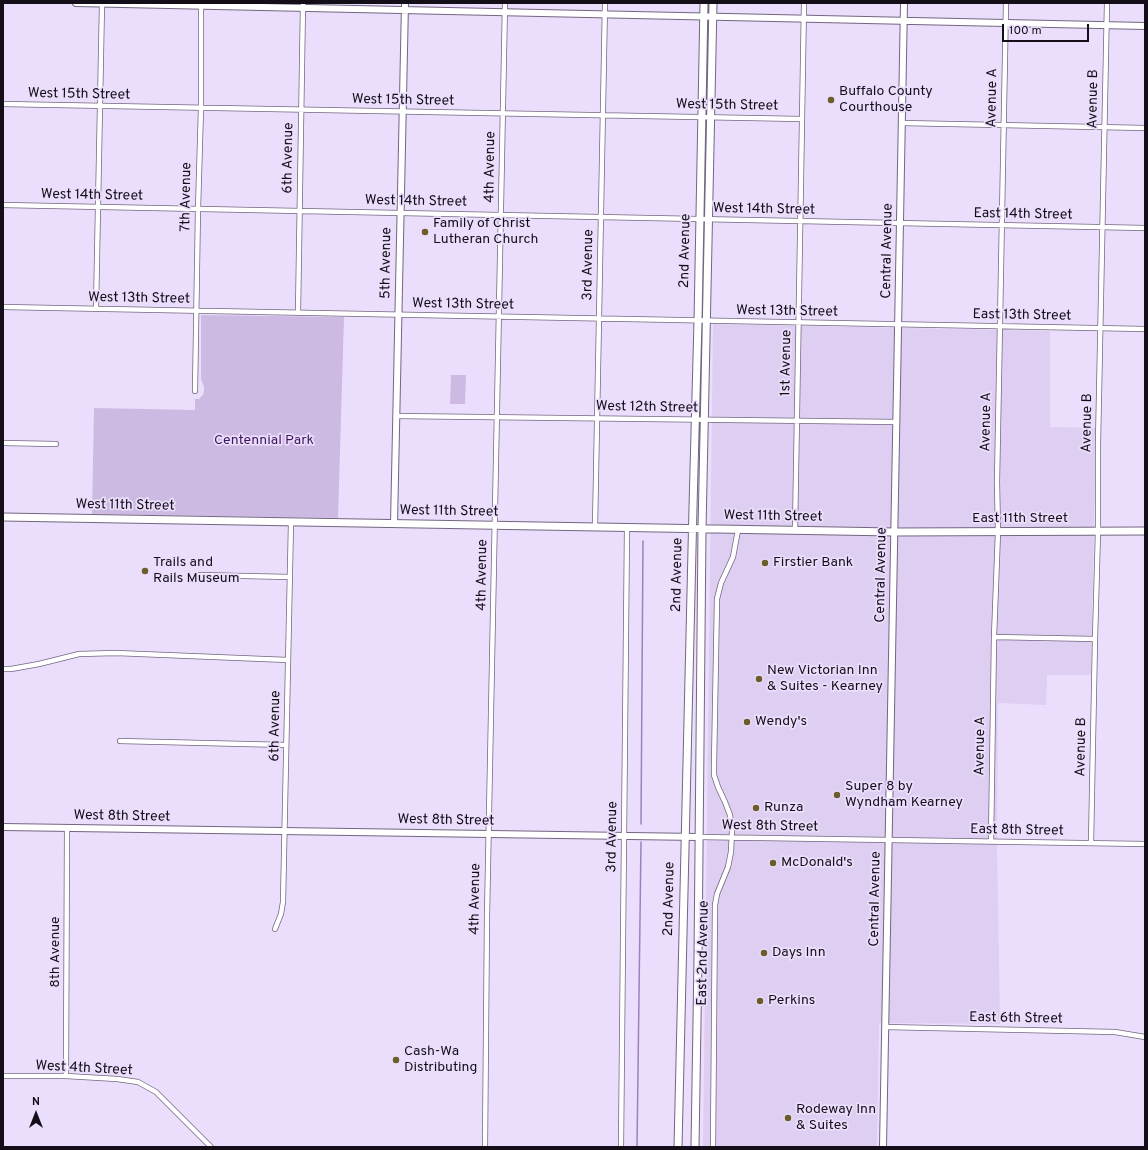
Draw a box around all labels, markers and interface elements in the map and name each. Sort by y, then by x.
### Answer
scale bar [1004,16,1091,42]
text: 100 m [1009,23,1042,39]
street label: Avenue A [984,68,1002,128]
street label: Avenue B [1085,69,1103,129]
place label: Buffalo County Courthouse [839,84,933,116]
street label: West 15th Street [28,86,130,104]
street label: West 15th Street [352,92,454,110]
marker: Buffalo County Courthouse [826,95,836,105]
street label: West 15th Street [676,97,778,115]
street label: 6th Avenue [280,122,298,194]
street label: 4th Avenue [482,131,500,203]
street label: 7th Avenue [178,162,196,232]
street label: West 14th Street [41,187,143,205]
street label: West 14th Street [365,193,467,211]
street label: West 14th Street [713,201,815,219]
street label: Central Avenue [879,203,897,299]
street label: East 14th Street [973,206,1073,224]
street label: 2nd Avenue [677,214,695,288]
place label: Family of Christ Lutheran Church [433,216,538,248]
street label: 5th Avenue [378,227,396,299]
marker: Family of Christ Lutheran Church [420,227,430,237]
street label: 3rd Avenue [580,229,598,301]
street label: West 13th Street [88,290,190,308]
street label: West 13th Street [412,296,514,314]
street label: West 13th Street [736,303,838,321]
street label: East 13th Street [972,307,1072,325]
street label: 1st Avenue [778,329,796,397]
street label: Avenue A [978,392,996,452]
street label: Avenue B [1079,393,1097,453]
street label: West 12th Street [596,399,698,417]
park label: Centennial Park [214,433,314,449]
street label: West 11th Street [75,497,175,515]
street label: West 11th Street [399,503,499,521]
street label: West 11th Street [723,508,823,526]
street label: East 11th Street [972,511,1068,527]
street label: Central Avenue [873,527,891,623]
street label: 2nd Avenue [669,538,687,612]
street label: 4th Avenue [474,539,492,611]
place label: Trails and Rails Museum [153,555,240,588]
place label: Firstier Bank [773,555,853,571]
marker: Firstier Bank [760,558,770,568]
marker: Trails and Rails Museum [140,566,150,576]
place label: New Victorian Inn & Suites - Kearney [767,663,883,696]
marker: New Victorian Inn & Suites - Kearney [754,674,764,684]
street label: 6th Avenue [267,690,285,762]
place label: Wendy's [755,714,807,730]
street label: Avenue A [972,716,990,776]
marker: Wendy's [742,717,752,727]
street label: Avenue B [1073,717,1091,777]
place label: Super 8 by Wyndham Kearney [845,779,963,812]
marker: Super 8 by Wyndham Kearney [832,790,842,800]
place label: Runza [764,800,803,816]
street label: 3rd Avenue [604,801,622,873]
marker: Runza [751,803,761,813]
street label: West 8th Street [73,808,171,826]
street label: West 8th Street [397,812,495,830]
street label: West 8th Street [721,818,819,836]
street label: East 8th Street [970,822,1064,840]
street label: Central Avenue [867,851,885,947]
place label: McDonald's [781,855,853,871]
marker: McDonald's [768,858,778,868]
street label: 2nd Avenue [661,862,679,936]
street label: 4th Avenue [467,863,485,935]
street label: East 2nd Avenue [695,900,713,1006]
street label: 8th Avenue [48,916,64,988]
place label: Days Inn [772,945,826,961]
marker: Days Inn [759,948,769,958]
place label: Perkins [768,993,815,1009]
marker: Perkins [755,996,765,1006]
street label: East 6th Street [969,1010,1063,1028]
place label: Cash-Wa Distributing [404,1044,477,1076]
marker: Cash-Wa Distributing [391,1055,401,1065]
street label: West 4th Street [35,1058,133,1080]
north arrow [16,1094,56,1134]
text: N [32,1095,40,1109]
place label: Rodeway Inn & Suites [796,1102,876,1134]
marker: Rodeway Inn & Suites [783,1113,793,1123]

